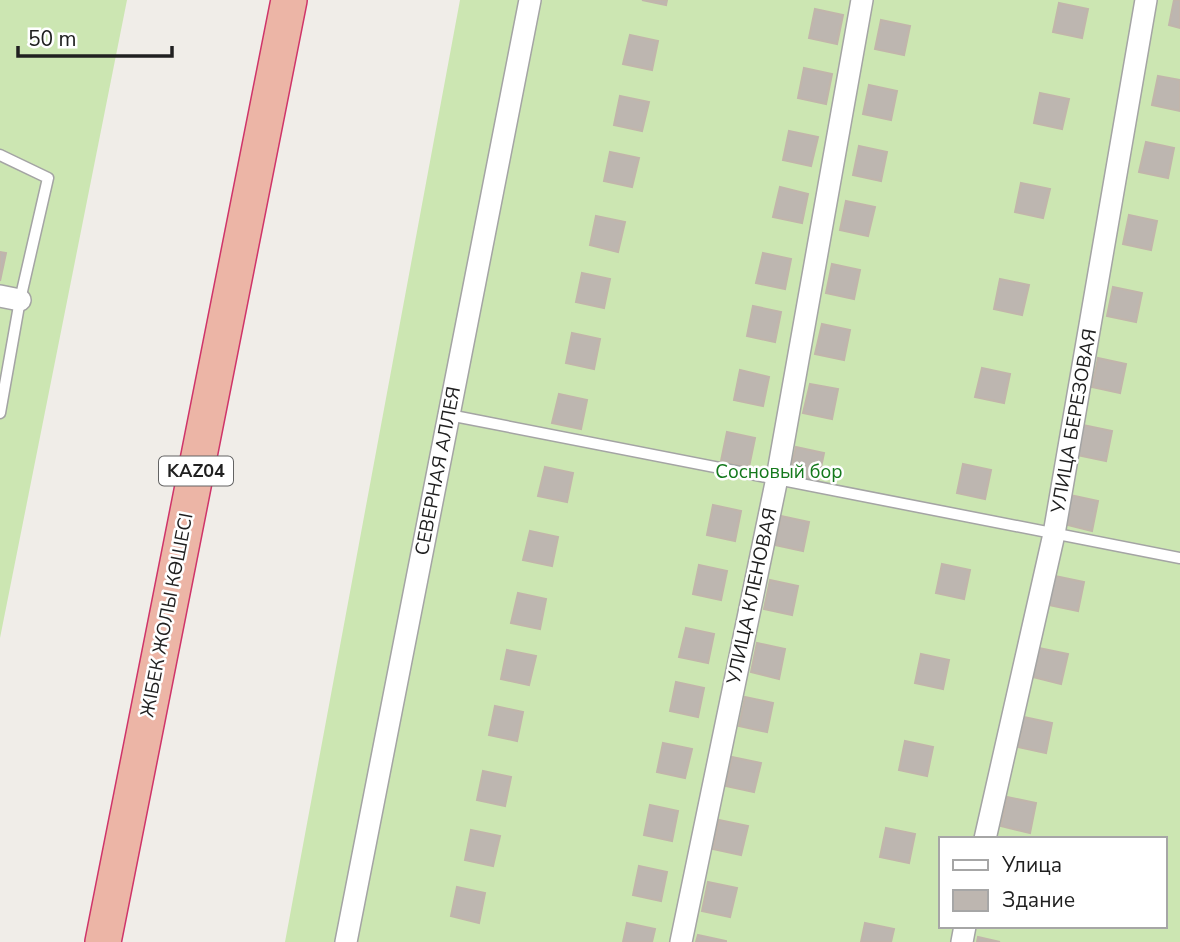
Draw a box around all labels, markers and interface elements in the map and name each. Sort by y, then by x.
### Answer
scale bar [18,14,172,58]
text: 50 m [28,25,77,53]
street label: УЛИЦА БЕРЕЗОВАЯ [1045,327,1103,516]
street label: СЕВЕРНАЯ АЛЛЕЯ [409,384,467,558]
road number: KАZ04 [159,457,233,486]
park label: Сосновый бор [715,459,843,485]
street label: УЛИЦА КЛЕНОВАЯ [720,505,783,688]
street label: ЖІБЕК ЖОЛЫ КӨШЕСІ [134,511,200,719]
legend [939,837,1166,928]
text: Улица [1001,851,1062,879]
text: Здание [1002,886,1075,914]

